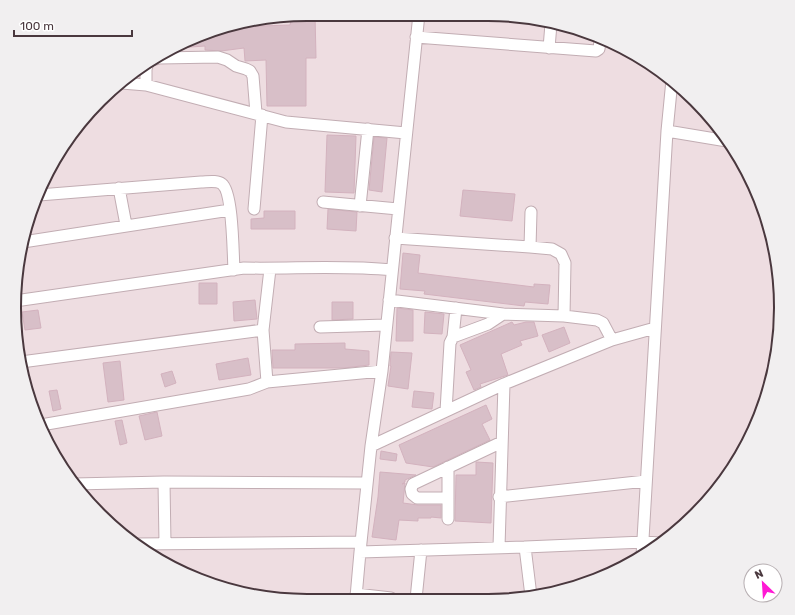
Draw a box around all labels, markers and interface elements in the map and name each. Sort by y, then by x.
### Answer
scale bar [14,12,132,38]
text: 100 m [20,19,54,33]
north arrow [743,563,783,603]
text: N [753,567,765,582]

